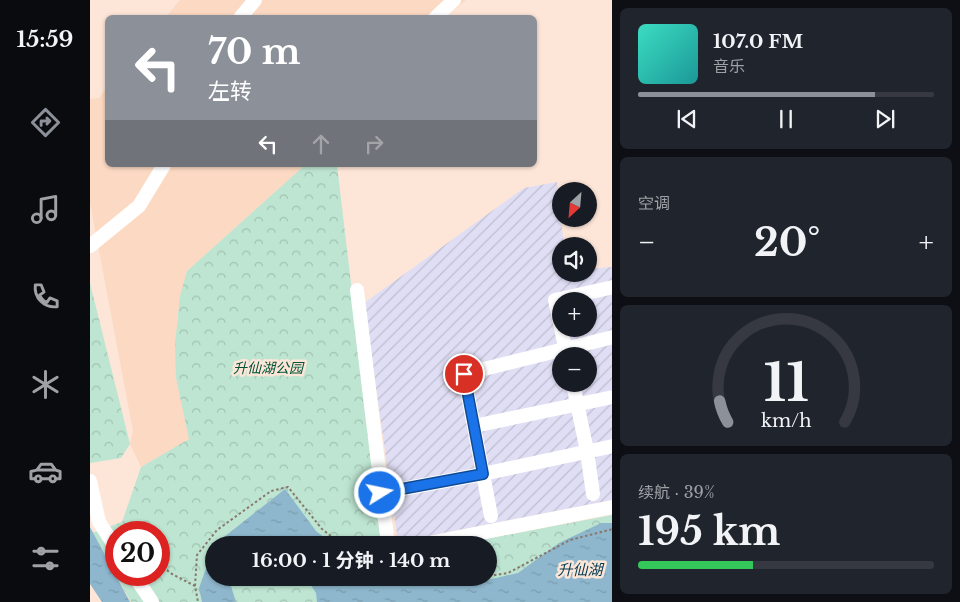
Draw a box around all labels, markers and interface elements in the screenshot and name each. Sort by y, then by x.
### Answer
text: 15:59 [17,26,73,53]
text: 70 m [208,30,301,73]
text: 107.0 FM [713,30,803,53]
icon: left [125,35,190,100]
text: 音乐 [713,56,745,76]
text: 左转 [208,78,252,105]
icon: directions [28,105,63,140]
icon: previous [673,105,701,133]
icon: pause [772,105,800,133]
icon: next [871,105,899,133]
icon: left [254,130,282,158]
icon: ahead [307,130,335,158]
icon: right [360,130,388,158]
north arrow [552,182,598,228]
map controls [552,182,597,392]
icon: music [28,192,63,227]
text: 空调 [638,193,670,213]
text: 20° [754,219,820,266]
text: − [638,225,656,260]
text: + [919,225,934,260]
button: sound [552,237,597,282]
icon: phone [28,279,63,314]
button: + [552,292,597,337]
button: − [552,347,597,392]
text: 11 [763,351,809,415]
pin [443,353,485,395]
park label: 升仙湖公园 [233,359,305,377]
icon: arrive [450,360,478,388]
icon: climate [28,367,63,402]
text: km/h [761,410,811,432]
icon: car [28,454,63,489]
position arrow [353,466,405,518]
text: 续航 · 39% [638,482,715,502]
text: 195 km [638,508,780,555]
speed limit sign: 20 [105,521,170,586]
icon: filters [28,541,63,576]
text: 16:00 · 1 分钟 · 140 m [252,549,450,572]
water label: 升仙湖 [557,560,604,579]

